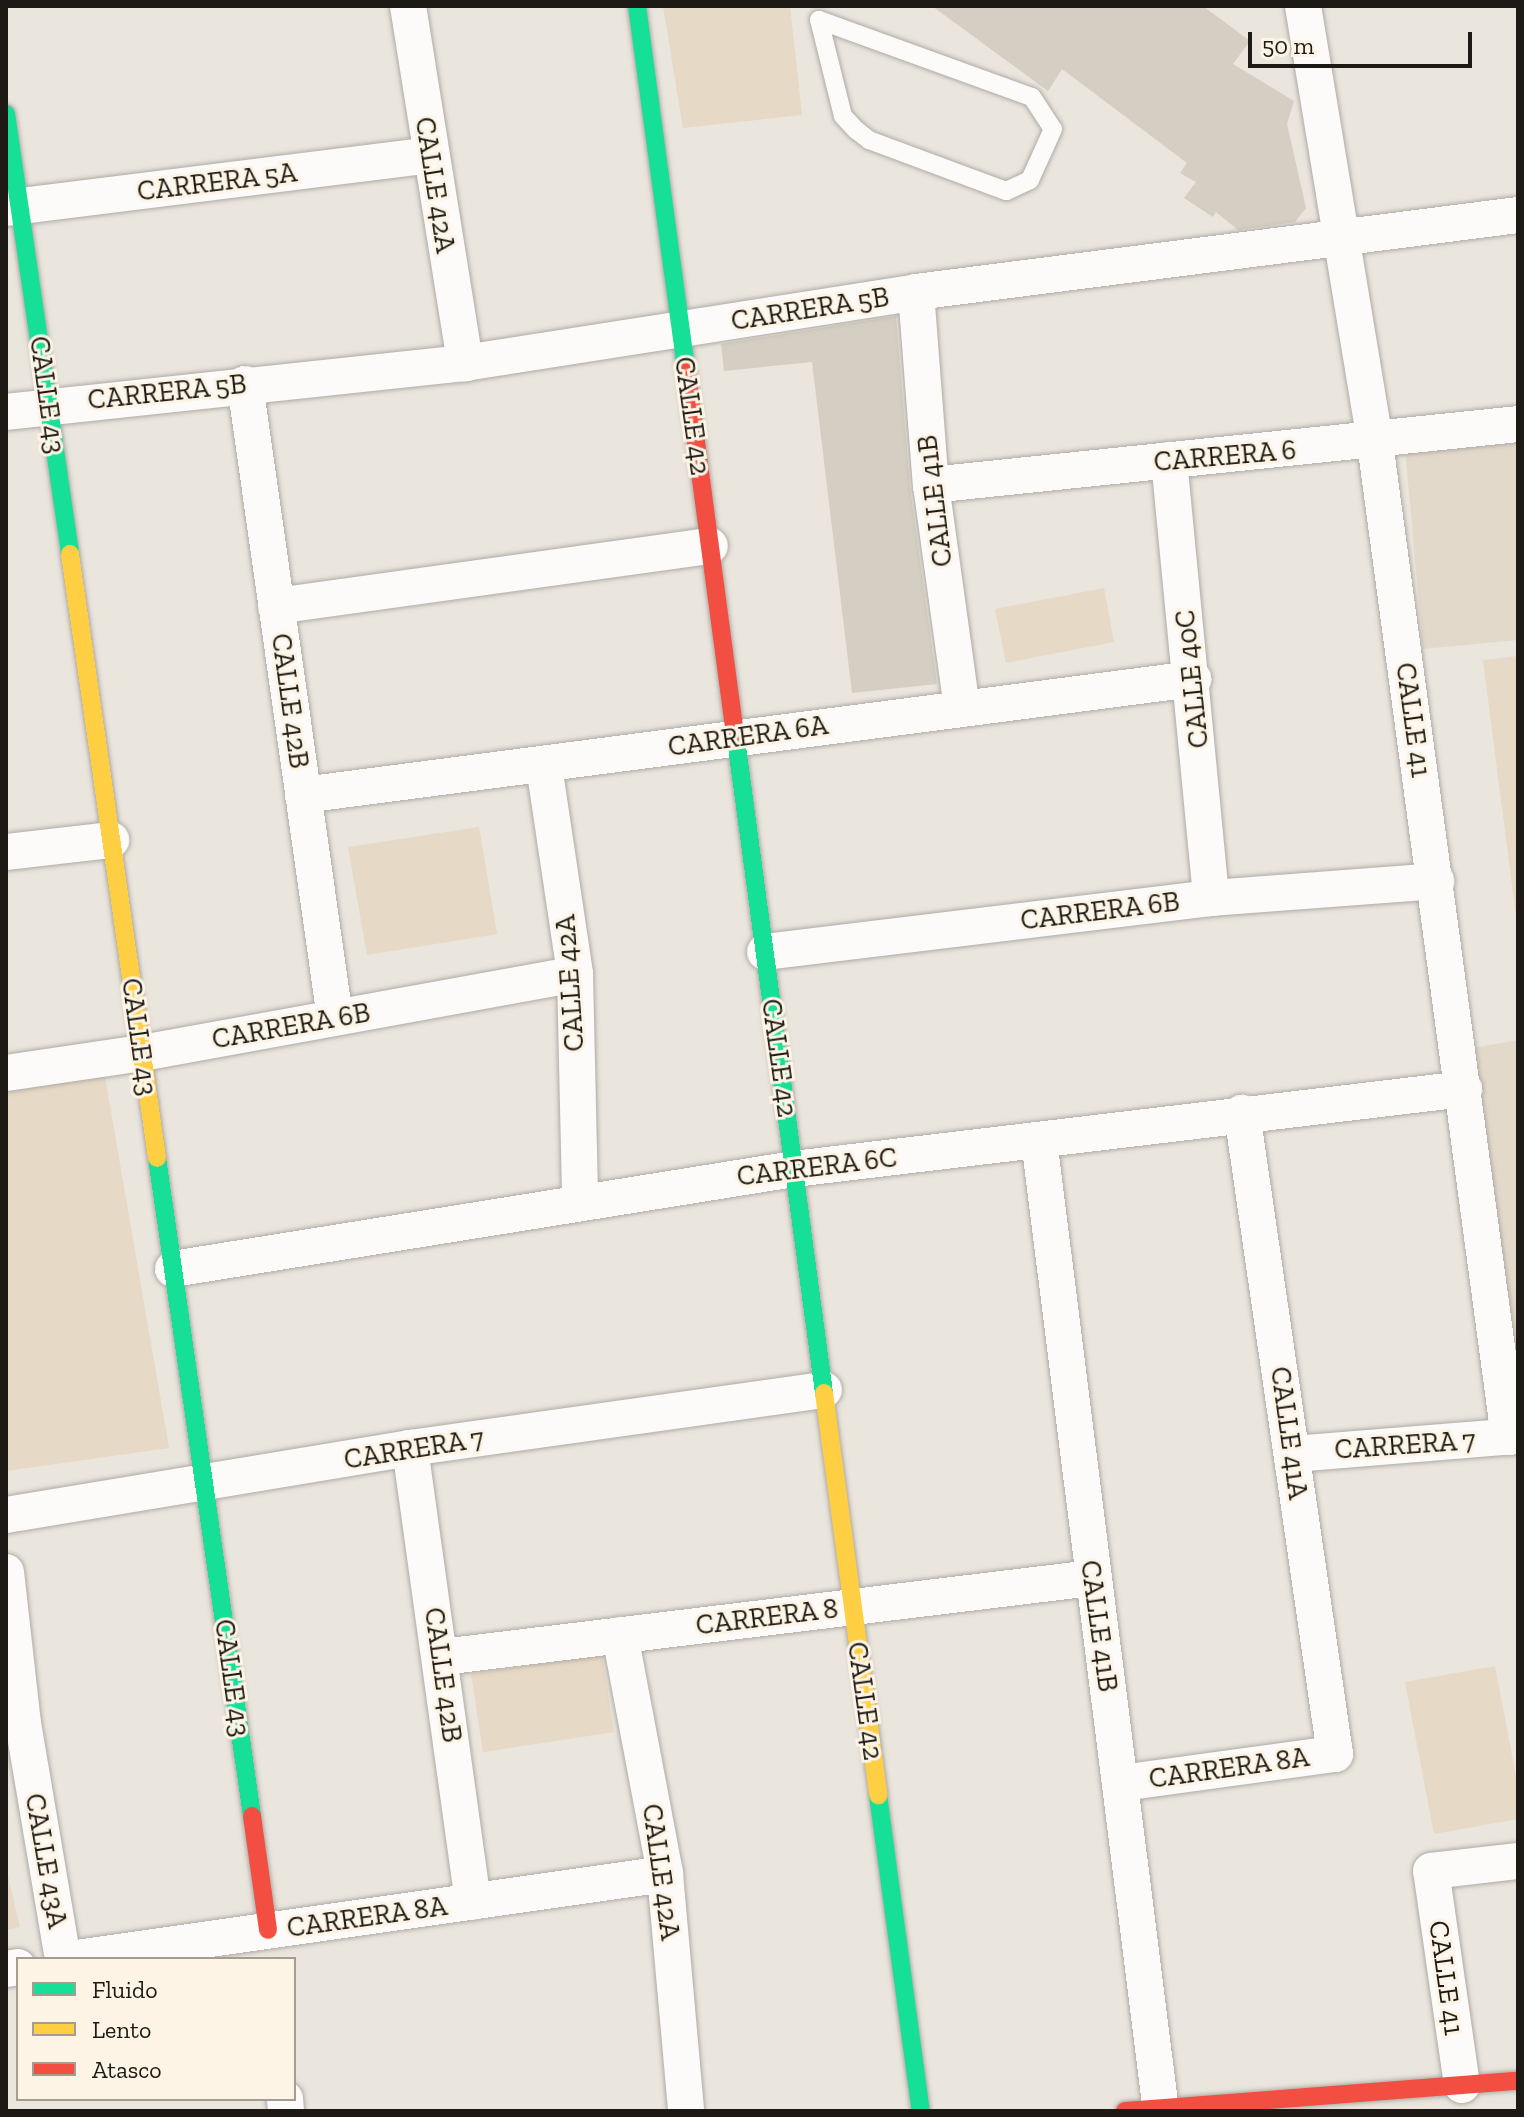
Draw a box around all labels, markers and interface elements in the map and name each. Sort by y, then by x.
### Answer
scale bar [1252,16,1476,66]
text: 50 m [1262,31,1314,60]
street label: CALLE 42A [408,115,462,255]
street label: CARRERA 5A [135,155,299,209]
street label: CARRERA 5B [728,280,892,338]
street label: CALLE 43 [22,334,72,456]
street label: CALLE 42 [667,355,717,477]
street label: CARRERA 5B [86,367,248,417]
street label: CALLE 41B [910,433,960,569]
street label: CARRERA 6 [1152,433,1298,479]
street label: CALLE 40C [1168,608,1216,750]
street label: CALLE 42B [264,631,316,771]
street label: CALLE 41 [1388,661,1438,779]
street label: CARRERA 6A [665,708,831,764]
street label: CARRERA 6B [1018,885,1182,937]
street label: CALLE 42A [548,913,592,1053]
street label: CALLE 43 [114,976,164,1098]
street label: CARRERA 6B [209,995,373,1057]
street label: CALLE 42 [754,997,804,1119]
street label: CARRERA 6C [735,1140,899,1194]
street label: CALLE 41A [1263,1365,1315,1501]
street label: CARRERA 7 [341,1421,487,1477]
street label: CARRERA 7 [1333,1423,1477,1467]
street label: CALLE 41B [1073,1558,1125,1694]
street label: CARRERA 8 [693,1592,841,1642]
street label: CALLE 42B [417,1605,469,1745]
street label: CALLE 43 [207,1617,257,1739]
street label: CALLE 42 [840,1640,890,1762]
street label: CARRERA 8A [1146,1740,1312,1796]
street label: CALLE 43A [18,1791,74,1931]
street label: CALLE 42A [635,1802,687,1942]
street label: CARRERA 8A [284,1889,450,1945]
street label: CALLE 41 [1421,1919,1471,2037]
legend [16,1957,296,2101]
text: Fluido [92,1975,157,2004]
text: Lento [92,2015,151,2044]
text: Atasco [92,2055,162,2084]

